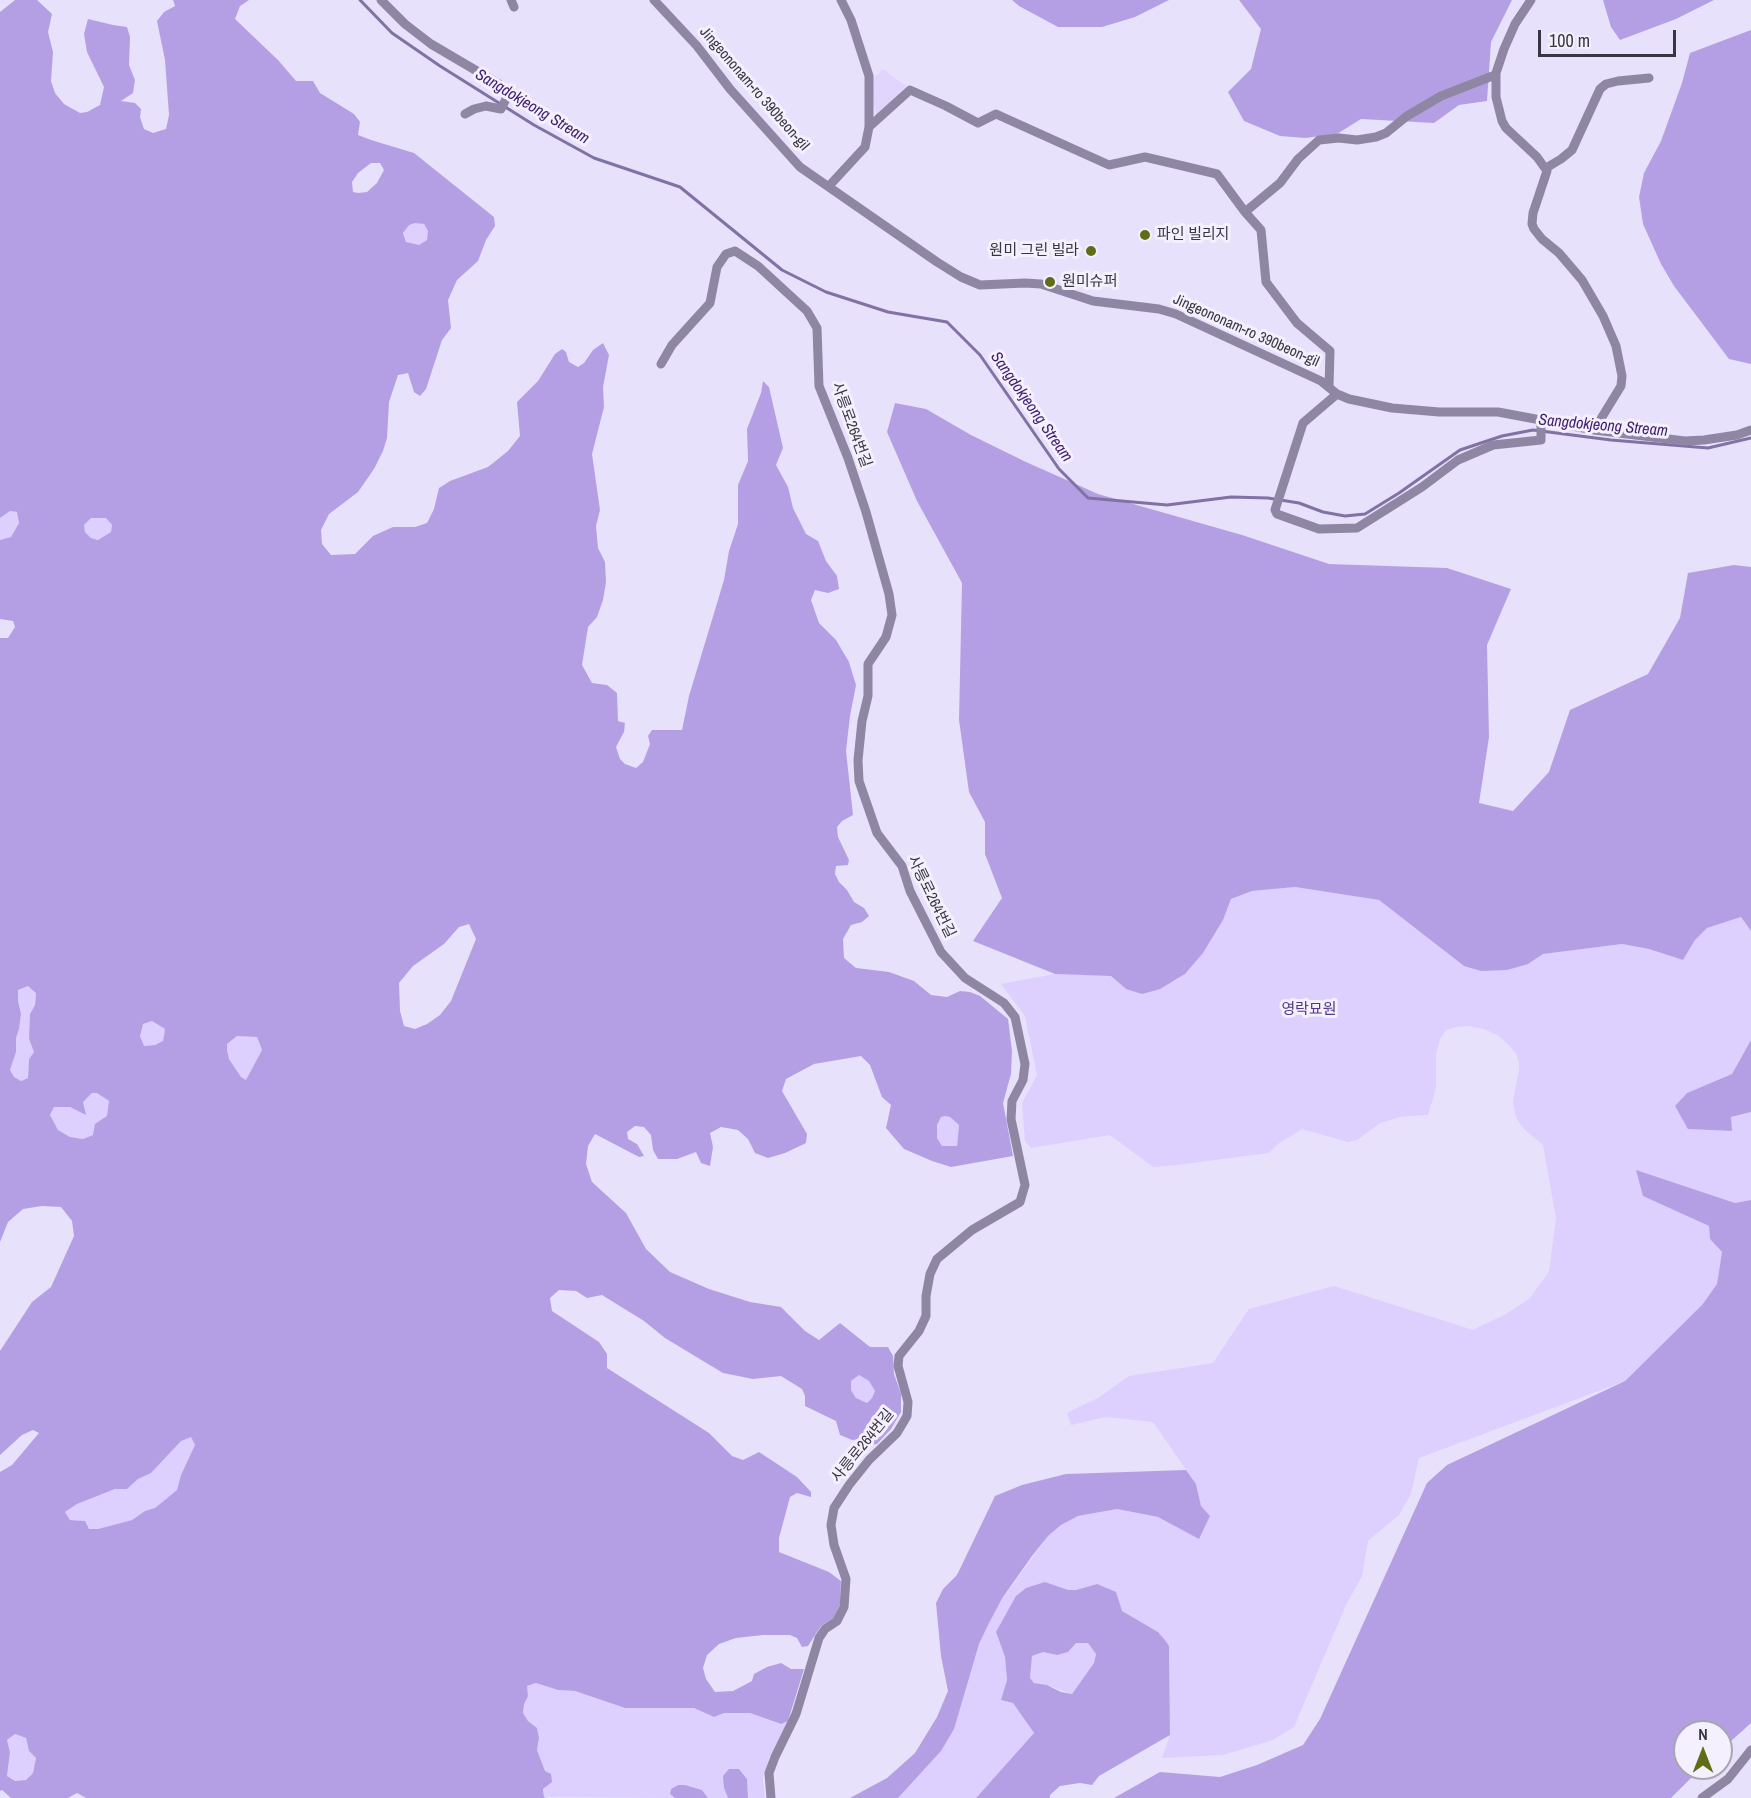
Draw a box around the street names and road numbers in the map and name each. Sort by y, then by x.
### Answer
street label: Jingeononam-ro 390beon-gil [695,23,813,155]
street label: Jingeononam-ro 390beon-gil [1170,291,1322,371]
street label: 사릉로264번길 [827,380,875,470]
street label: 사릉로264번길 [903,853,959,941]
street label: 사릉로264번길 [828,1406,898,1486]

